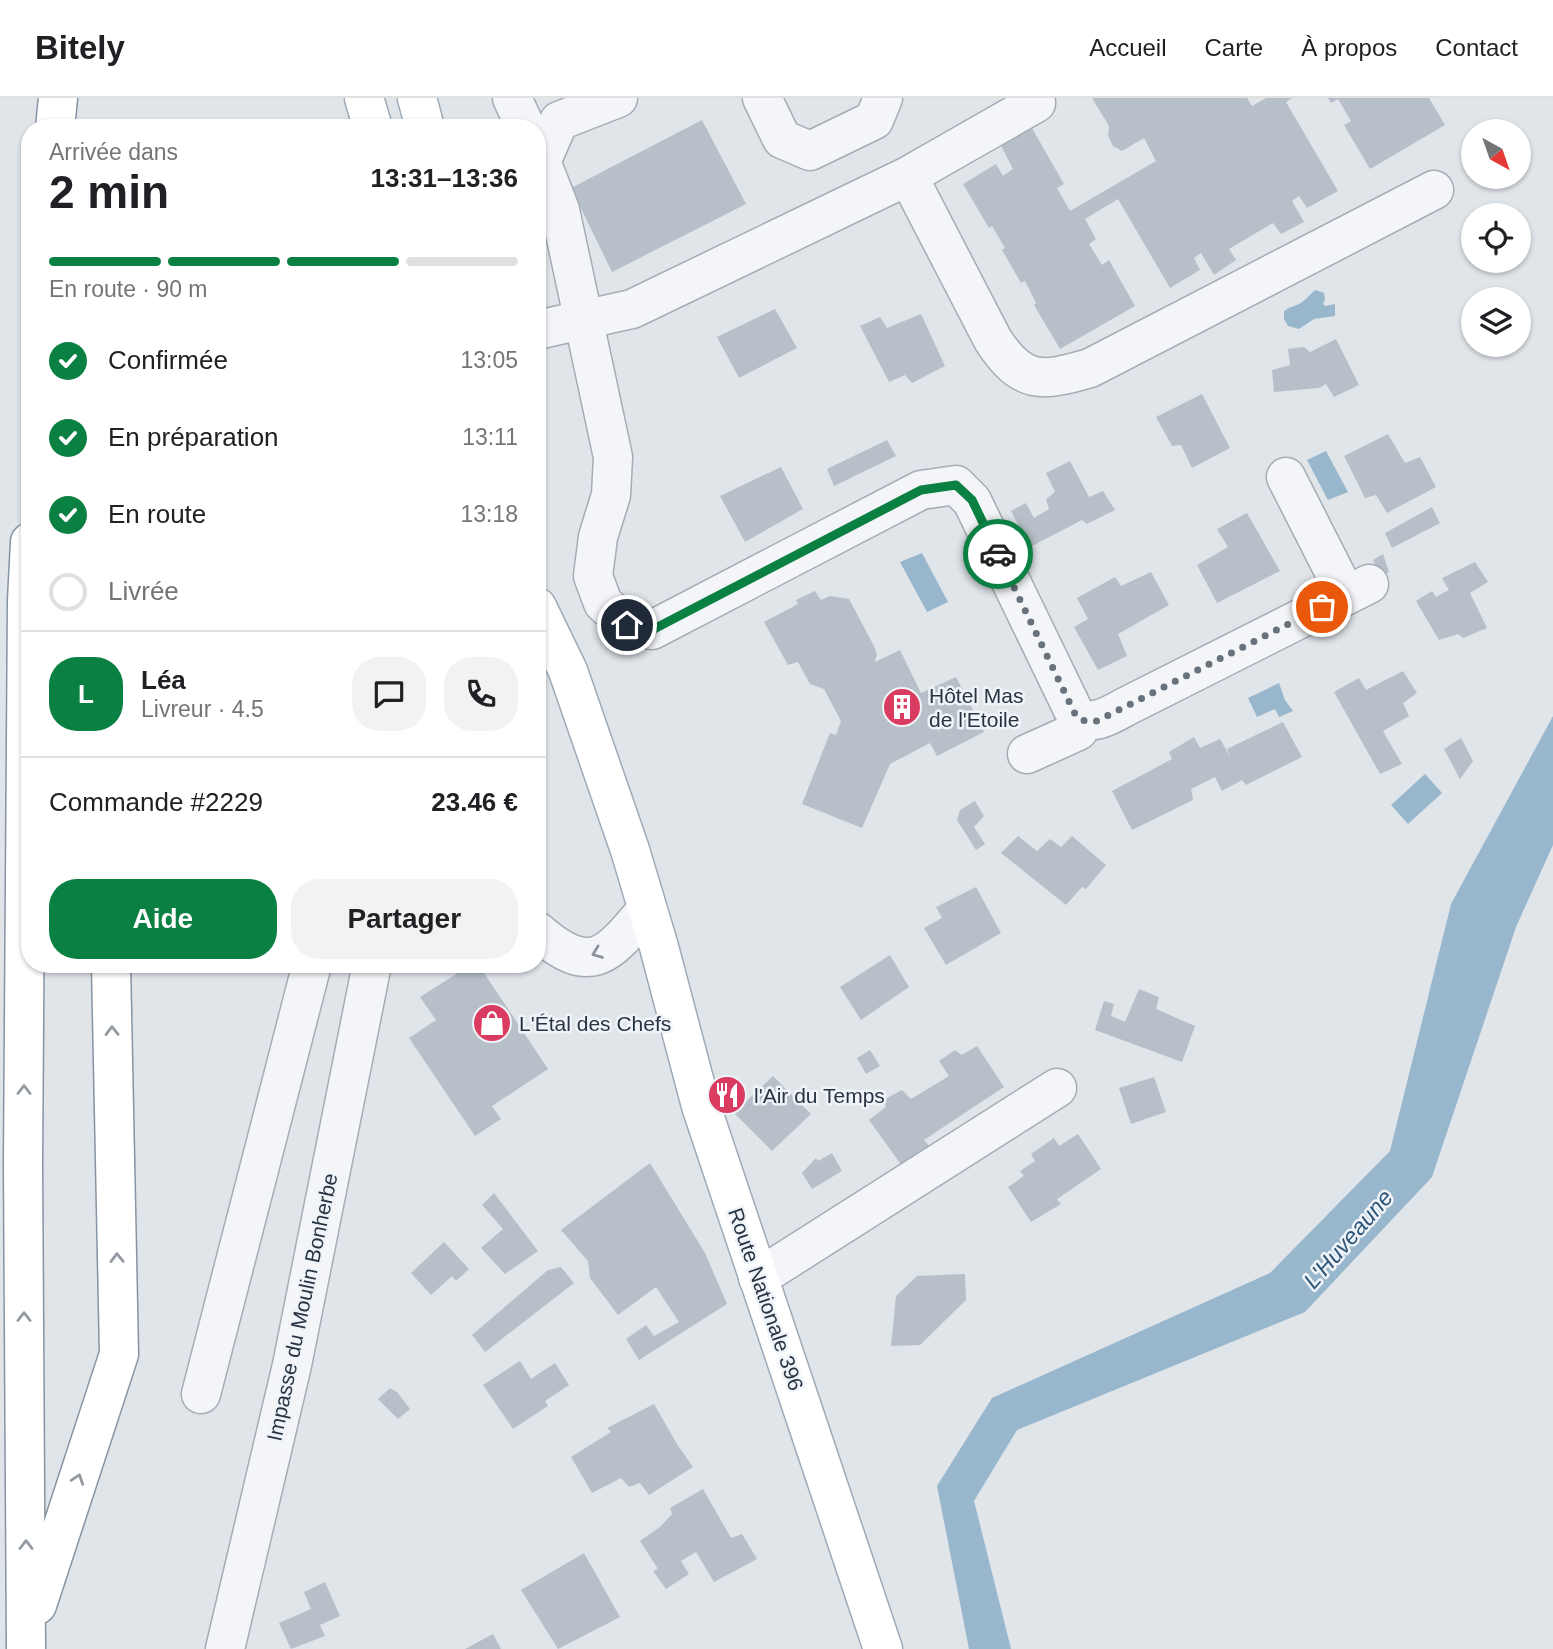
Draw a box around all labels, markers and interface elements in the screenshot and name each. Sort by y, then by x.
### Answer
text: Bitely [35,29,125,66]
text: Accueil [1089,34,1167,61]
text: Carte [1205,34,1263,61]
text: À propos [1301,34,1397,61]
text: Contact [1435,34,1518,61]
north arrow [1461,119,1531,189]
map controls [1461,119,1531,357]
text: Arrivée dans [49,139,178,165]
text: 13:31–13:36 [371,163,518,193]
text: 2 min [49,166,169,218]
button: locate [1461,203,1531,273]
text: En route · 90 m [49,276,208,302]
button: layers [1461,287,1531,357]
icon: check [49,342,87,380]
text: Confirmée [108,345,228,375]
text: 13:05 [460,347,518,373]
icon: check [49,419,87,457]
text: En préparation [108,422,279,452]
text: 13:11 [462,424,518,450]
icon: check [49,496,87,534]
text: En route [108,499,206,529]
text: 13:18 [460,501,518,527]
courier [963,519,1033,589]
icon: car [979,535,1017,573]
text: Livrée [108,576,179,606]
pin [1292,577,1352,637]
icon: bag [1303,588,1341,626]
pin [597,595,657,655]
icon: home [608,606,646,644]
button: chat [352,657,426,731]
button: phone [444,657,518,731]
text: Léa [141,665,186,695]
text: L [78,679,94,709]
place label: Hôtel Mas de l'Etoile [929,684,1024,731]
building icon: Hôtel Mas de l'Etoile [881,686,923,728]
text: Livreur · 4.5 [141,696,264,722]
text: Commande #2229 [49,787,263,817]
text: 23.46 € [431,787,518,817]
button: Aide [49,879,277,959]
button: Partager [291,879,518,959]
one-way arrow [592,945,604,959]
shop icon: L'Étal des Chefs [471,1002,513,1044]
place label: L'Étal des Chefs [519,1012,671,1035]
one-way arrow [105,1025,120,1036]
restaurant icon: l'Air du Temps [706,1074,748,1116]
one-way arrow [16,1084,31,1095]
place label: l'Air du Temps [754,1084,885,1107]
street label: Impasse du Moulin Bonherbe [262,1171,342,1443]
water label: L'Huveaune [1298,1184,1398,1294]
street label: Route Nationale 396 [724,1205,808,1393]
one-way arrow [109,1253,125,1263]
one-way arrow [16,1311,32,1322]
one-way arrow [70,1474,84,1486]
one-way arrow [18,1539,33,1550]

